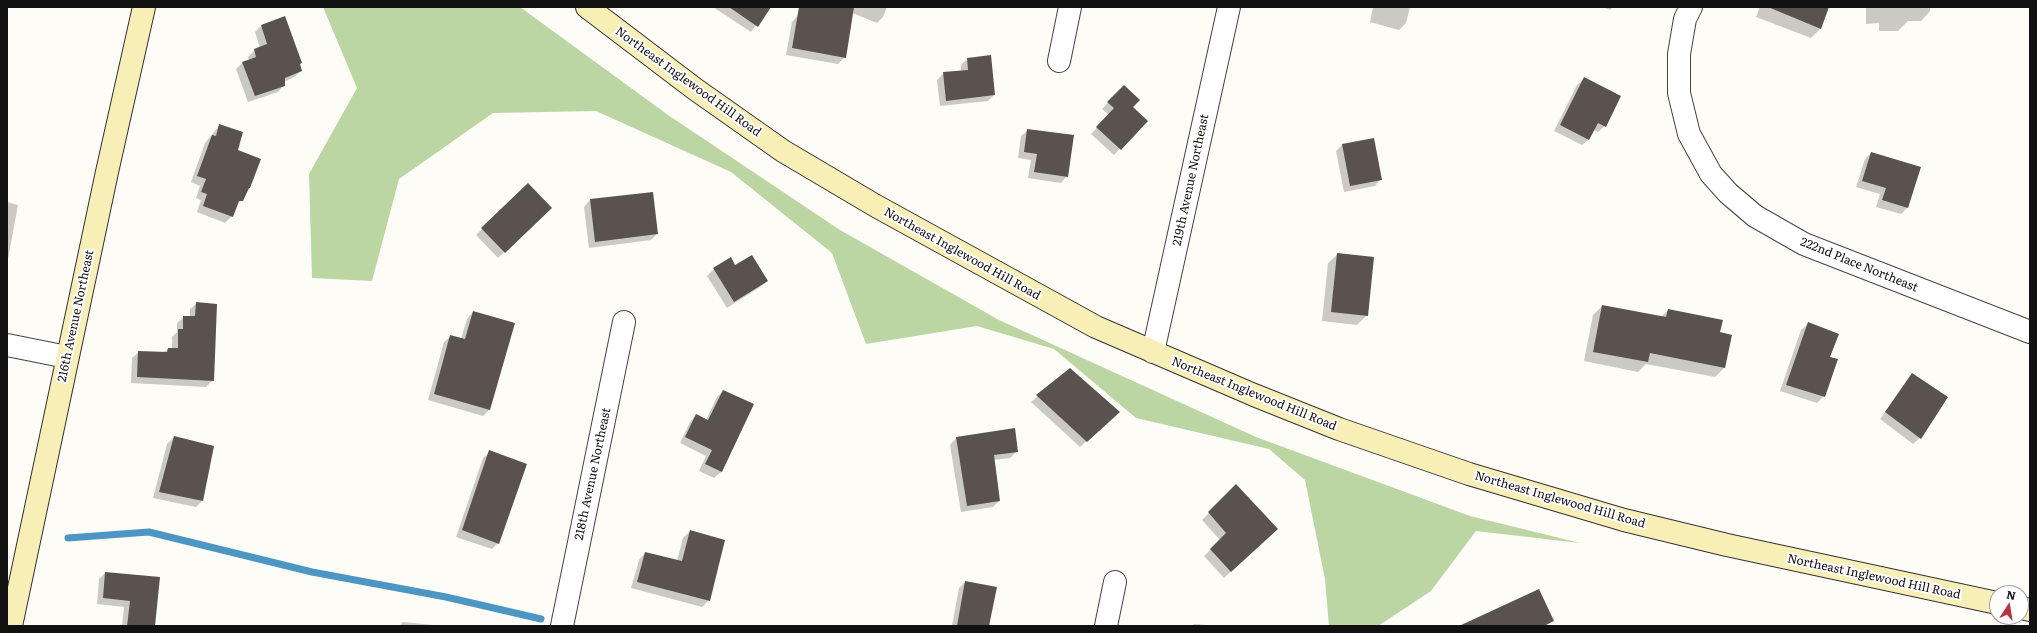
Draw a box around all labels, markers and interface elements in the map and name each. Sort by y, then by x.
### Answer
street label: Northeast Inglewood Hill Road [612,24,764,140]
street label: 219th Avenue Northeast [1170,113,1212,247]
street label: Northeast Inglewood Hill Road [881,205,1043,303]
street label: 222nd Place Northeast [1798,235,1920,295]
street label: 216th Avenue Northeast [55,249,97,383]
street label: Northeast Inglewood Hill Road [1169,354,1339,434]
street label: 218th Avenue Northeast [572,407,614,541]
street label: Northeast Inglewood Hill Road [1473,469,1647,531]
street label: Northeast Inglewood Hill Road [1786,552,1962,602]
north arrow [1989,585,2029,625]
text: N [2005,585,2017,603]

